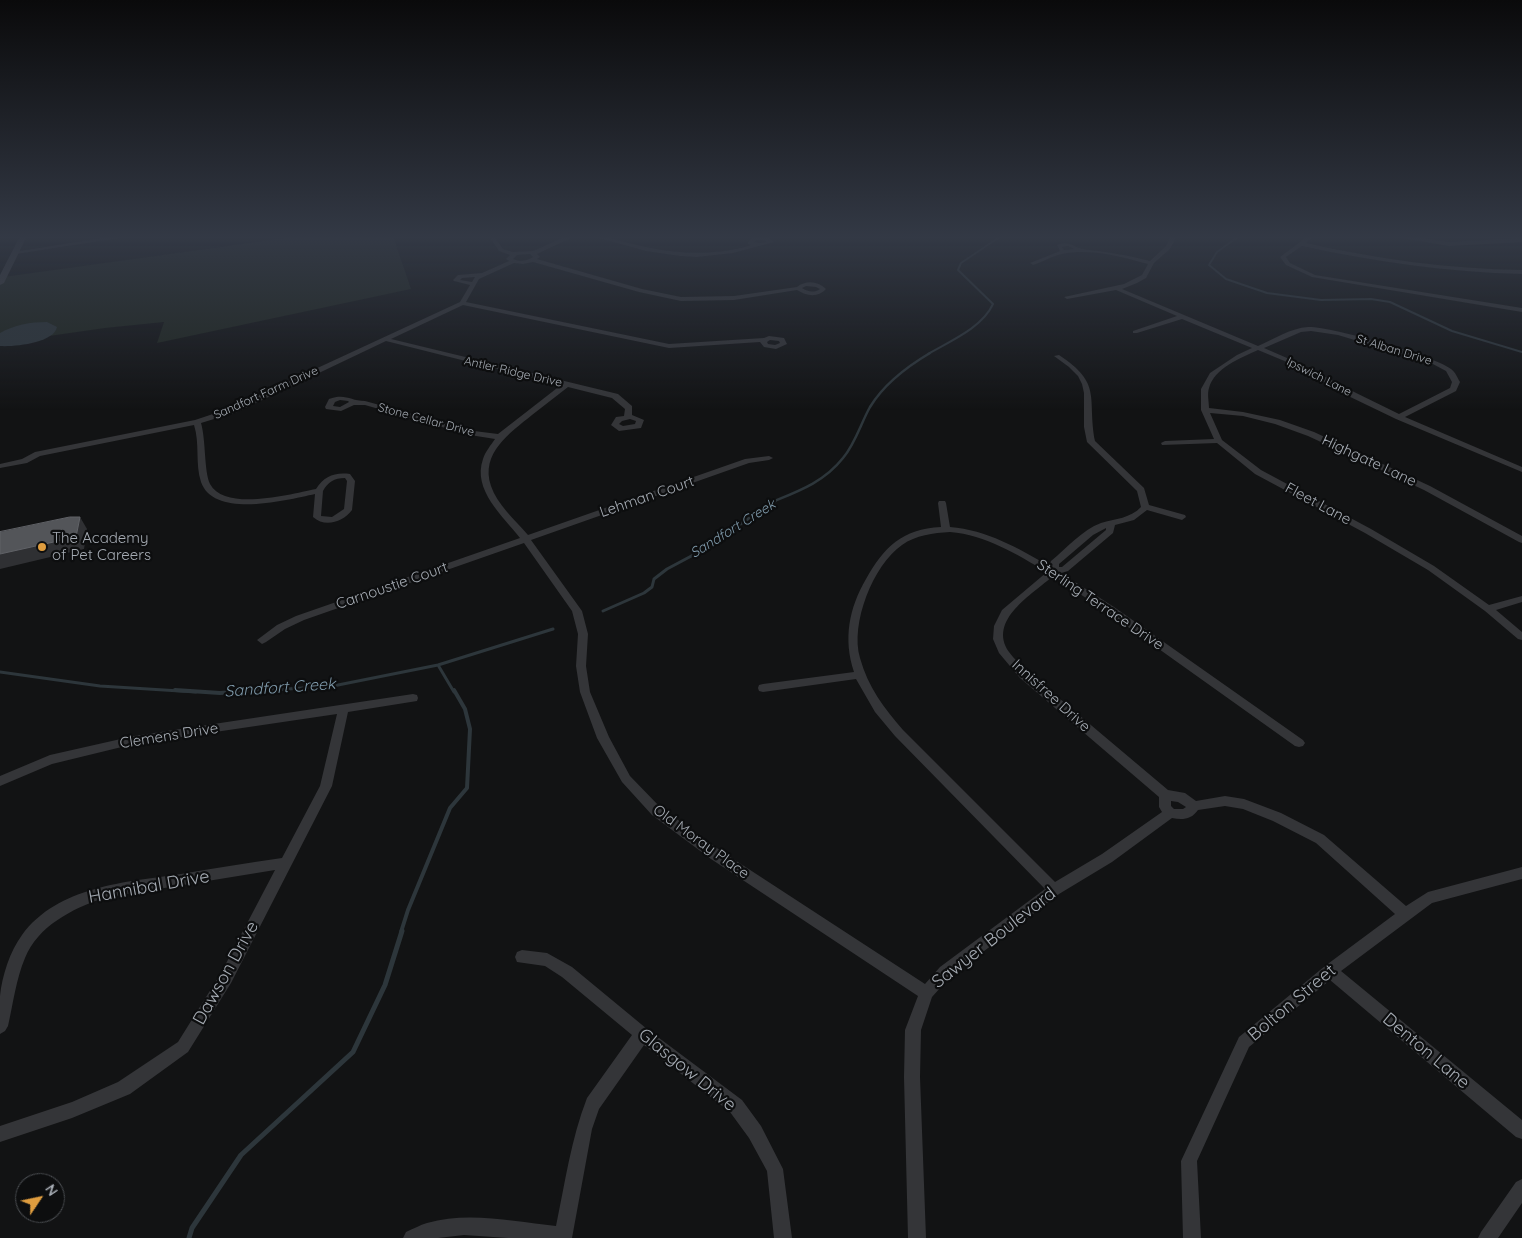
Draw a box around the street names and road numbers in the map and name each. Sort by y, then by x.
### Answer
street label: St Alban Drive [1354,332,1434,368]
street label: Antler Ridge Drive [463,354,563,390]
street label: Ipswich Lane [1284,354,1354,400]
street label: Sandfort Farm Drive [212,363,320,423]
street label: Stone Cellar Drive [376,400,476,440]
street label: Highgate Lane [1319,431,1419,491]
street label: Lehman Court [597,472,697,522]
street label: Fleet Lane [1282,479,1354,529]
street label: Sterling Terrace Drive [1033,556,1167,654]
street label: Carnoustie Court [334,558,450,614]
street label: Innisfree Drive [1008,656,1094,736]
street label: Clemens Drive [118,719,220,753]
street label: Old Moray Place [649,801,753,883]
street label: Hannibal Drive [87,866,211,908]
street label: Sawyer Boulevard [928,883,1060,993]
street label: Dawson Drive [189,917,263,1029]
street label: Bolton Street [1244,960,1340,1046]
street label: Denton Lane [1378,1008,1474,1094]
street label: Glasgow Drive [634,1024,740,1116]

